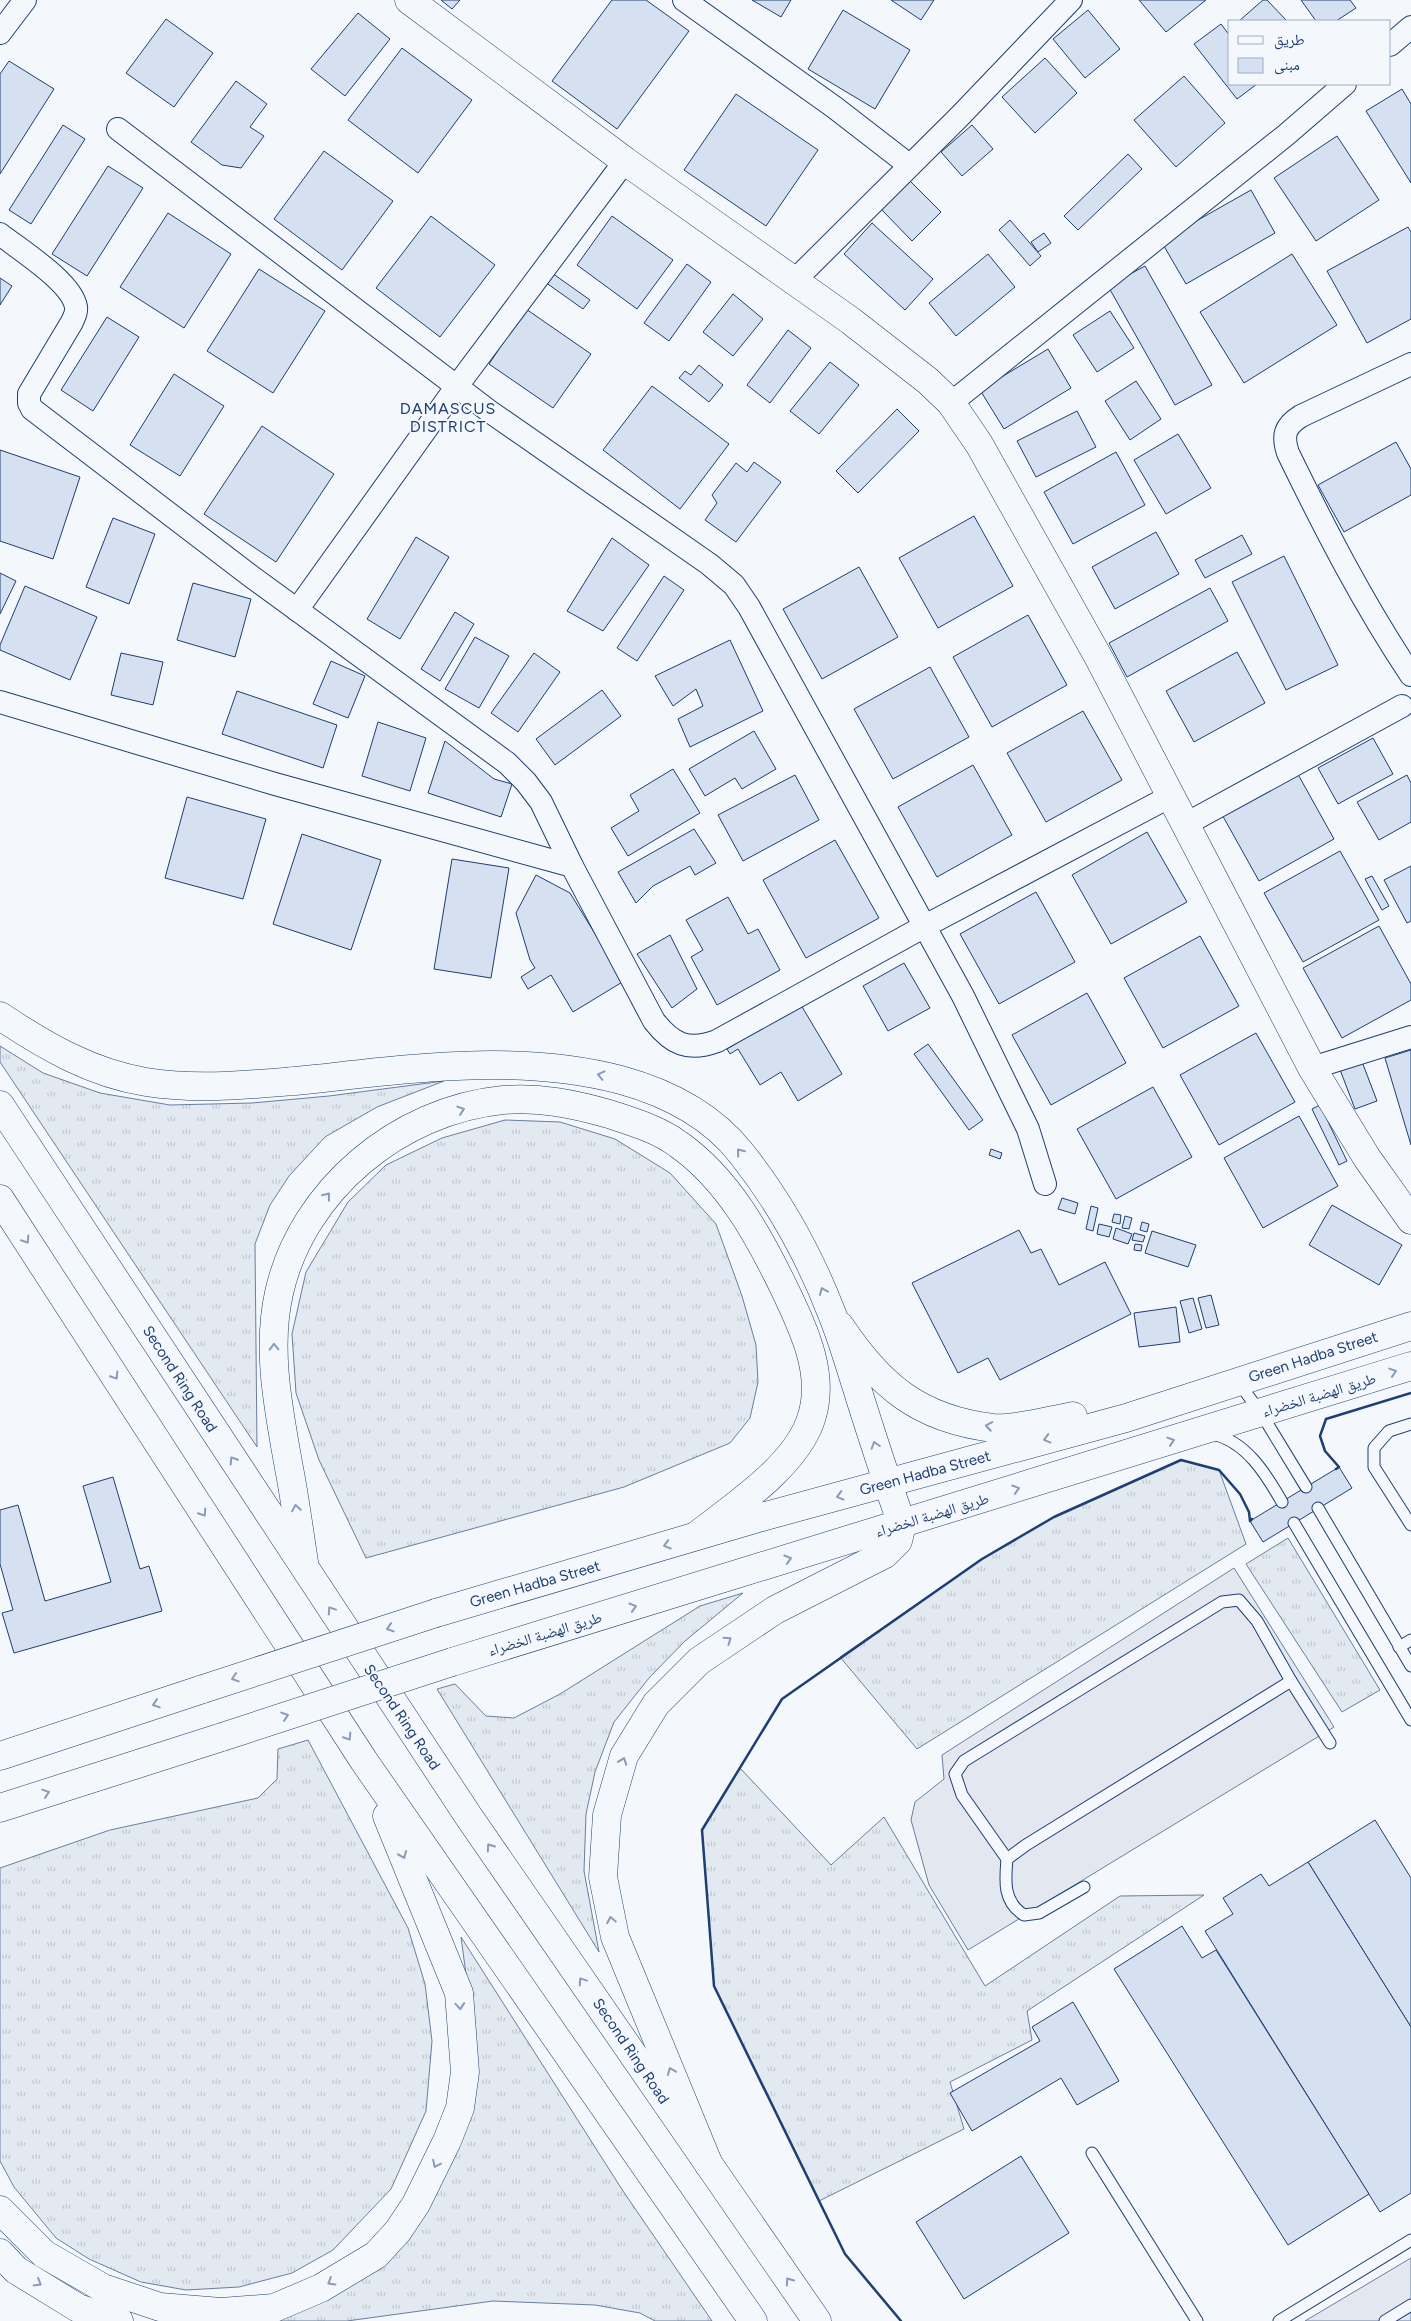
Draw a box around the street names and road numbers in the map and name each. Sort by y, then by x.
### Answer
street label: Second Ring Road [139,1322,221,1436]
street label: Green Hadba Street [1246,1328,1380,1386]
street label: طريق الهضبة الخضراء [1260,1369,1378,1422]
street label: Green Hadba Street [858,1447,993,1499]
street label: طريق الهضبة الخضراء [873,1489,991,1542]
street label: Green Hadba Street [468,1557,603,1611]
street label: طريق الهضبة الخضراء [486,1608,604,1661]
street label: Second Ring Road [360,1661,444,1773]
street label: Second Ring Road [589,1995,673,2107]

